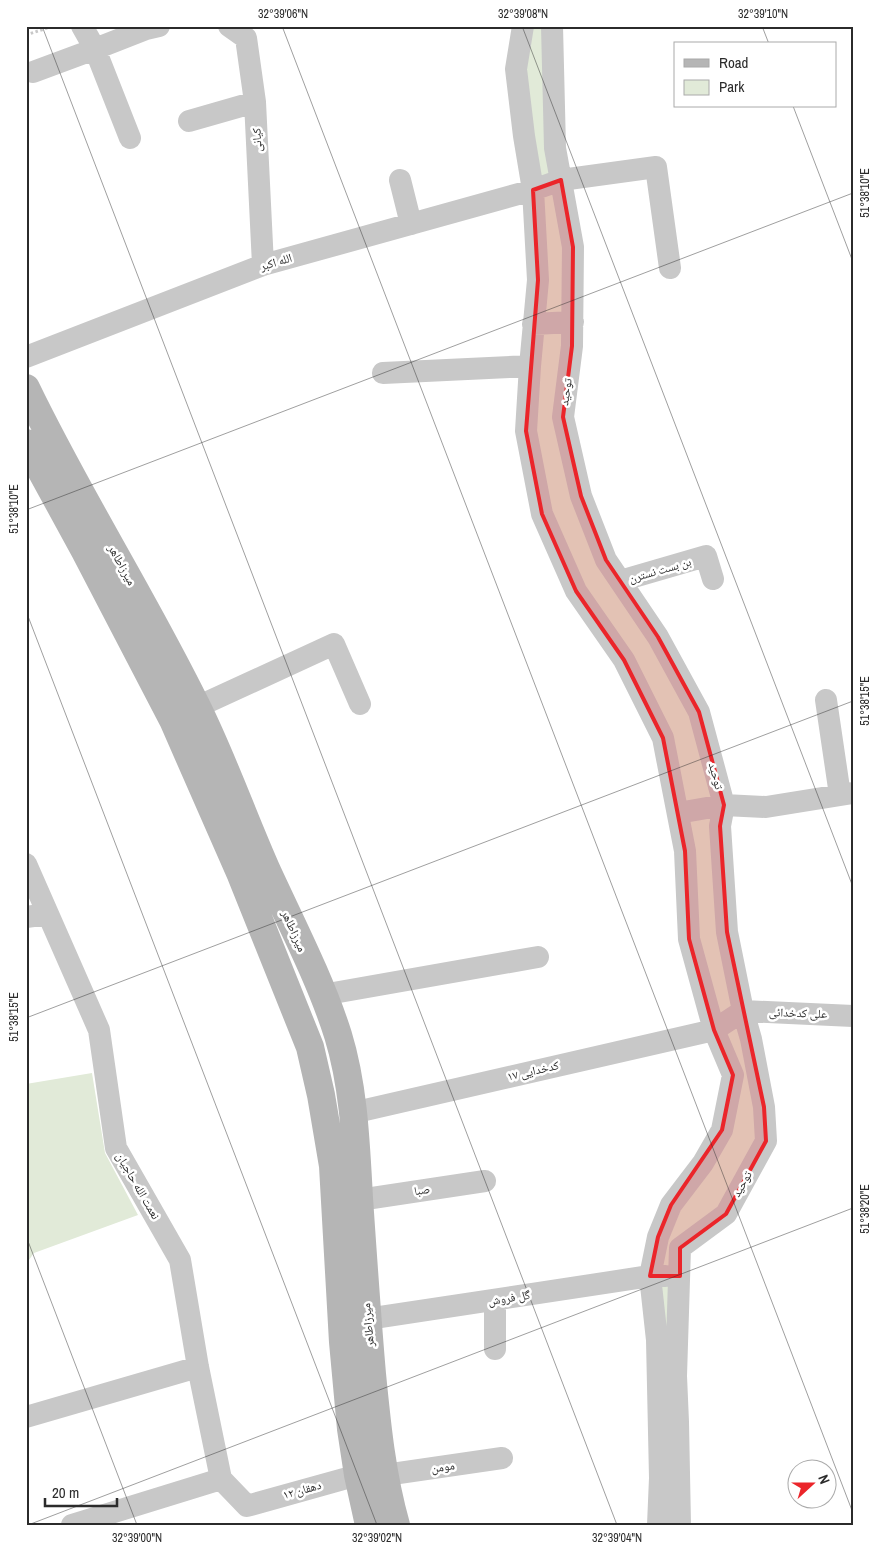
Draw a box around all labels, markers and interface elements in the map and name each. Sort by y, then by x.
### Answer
text: 32°39'06"N [258,6,308,22]
text: 32°39'08"N [498,6,548,22]
text: 32°39'10"N [738,6,788,22]
legend [674,42,836,108]
text: Road [719,52,748,73]
text: Park [719,76,745,97]
street label: کیانی [248,128,266,152]
text: 51°38'10"E [857,168,873,218]
street label: الله اکبر [257,250,294,275]
street label: توحید [556,377,576,407]
text: 51°38'10"E [6,484,22,534]
street label: میرزاطاهر [104,541,140,588]
street label: بن بست نسترن [627,553,693,587]
text: 51°38'15"E [857,676,873,726]
street label: توحید [705,761,727,792]
street label: میرزاطاهر [277,907,310,954]
text: 51°38'15"E [6,992,22,1042]
street label: علی کدخدائی [769,1004,827,1022]
street label: کدخدایی ۱۷ [506,1057,560,1085]
street label: نعمت الله حاجیان [112,1150,164,1222]
street label: توحید [728,1168,756,1200]
street label: صبا [413,1181,431,1199]
text: 51°38'20"E [857,1184,873,1234]
street label: گل فروش [487,1287,531,1309]
street label: میرزاطاهر [358,1302,378,1349]
street label: مومن [430,1457,456,1477]
north arrow [786,1458,836,1508]
text: N [814,1472,834,1486]
scale bar [45,1476,118,1508]
street label: دهقان ۱۲ [281,1477,323,1503]
text: 20 m [52,1482,79,1503]
text: 32°39'00"N [112,1530,162,1546]
text: 32°39'02"N [352,1530,402,1546]
text: 32°39'04"N [592,1530,642,1546]

